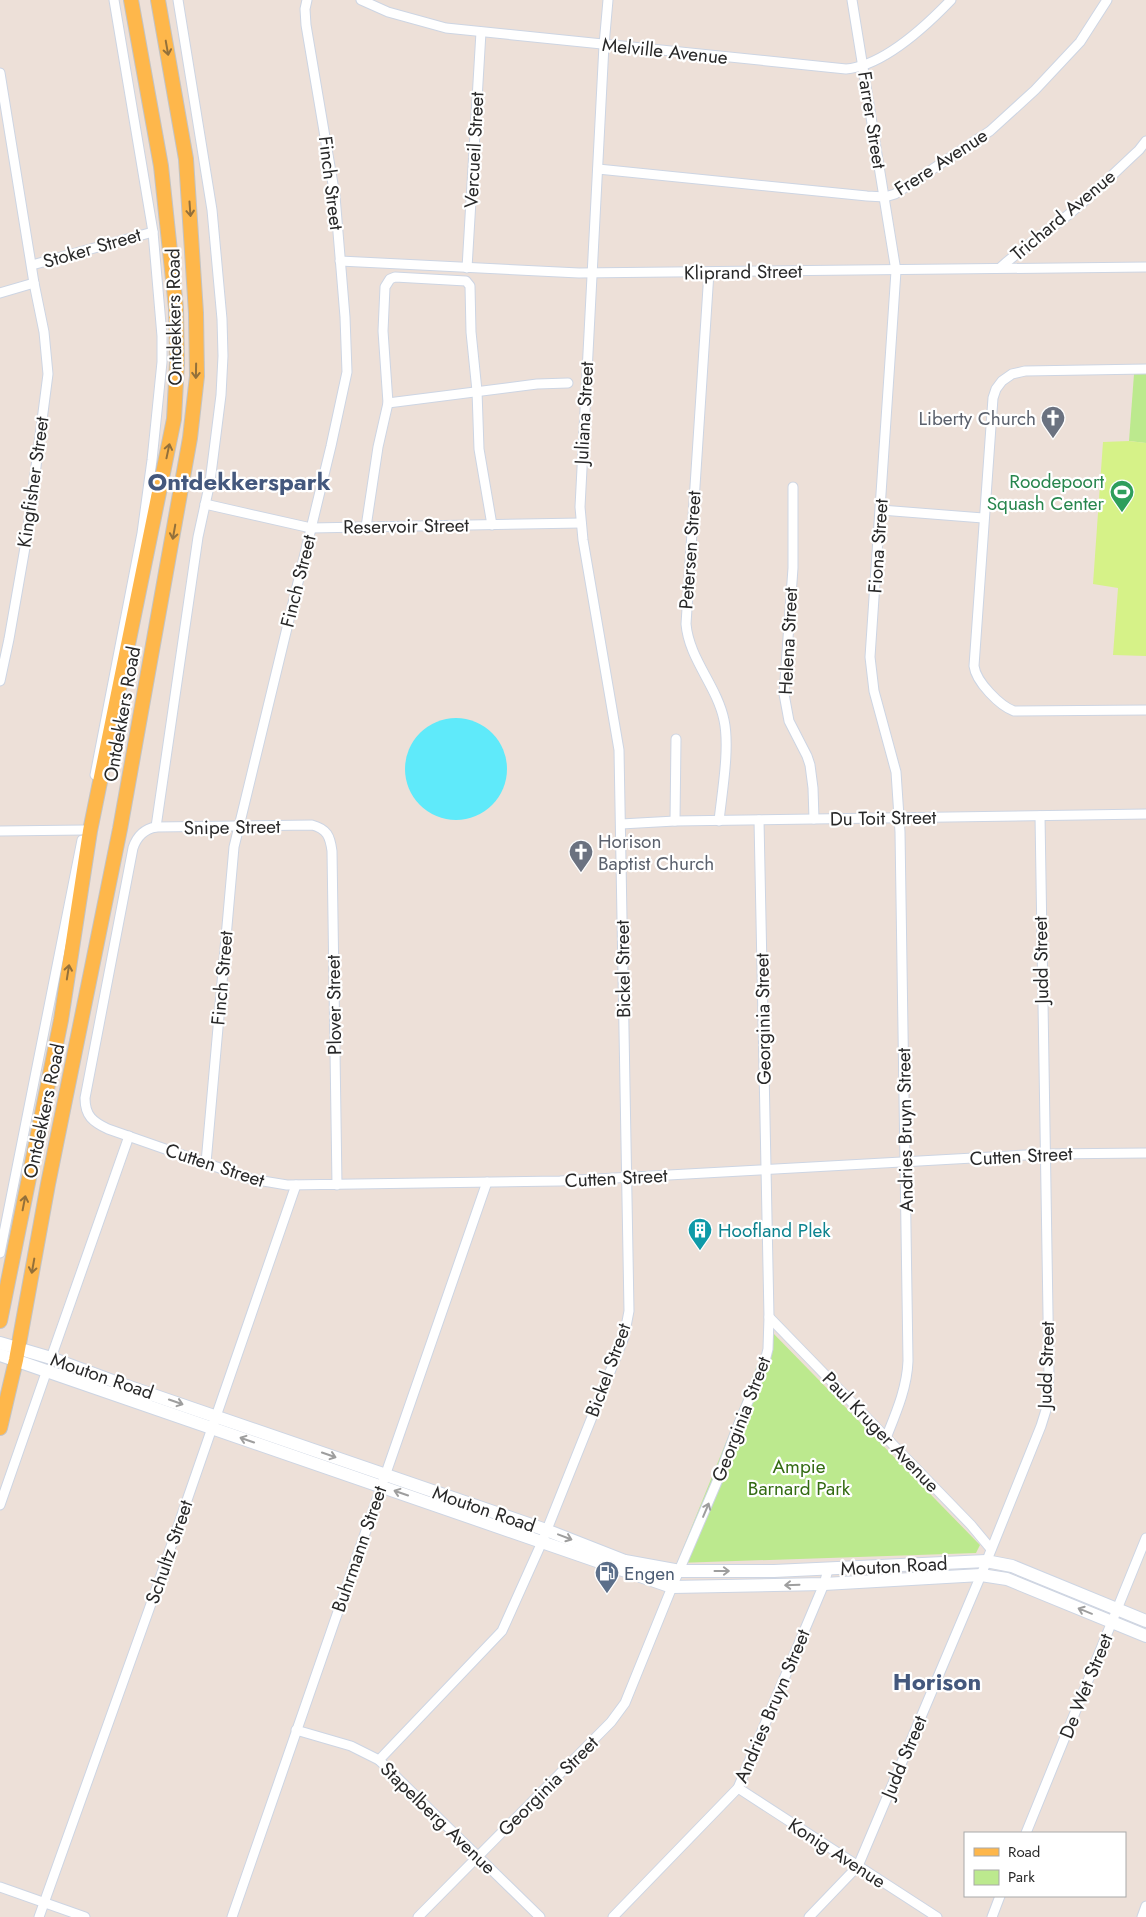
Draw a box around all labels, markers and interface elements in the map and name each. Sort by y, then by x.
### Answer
street label: Melville Avenue [601,31,729,71]
one-way arrow [162,40,172,56]
street label: Farrer Street [851,69,893,171]
street label: Vercueil Street [457,91,491,209]
street label: Frere Avenue [889,122,993,202]
street label: Finch Street [312,134,350,232]
street label: Trichard Avenue [1005,163,1121,267]
one-way arrow [185,200,194,216]
street label: Stoker Street [40,221,145,275]
street label: Ontdekkers Road [159,248,189,386]
street label: Kliprand Street [684,257,803,287]
street label: Juliana Street [568,360,600,468]
one-way arrow [192,363,201,379]
place label: Liberty Church [919,405,1036,432]
church icon: Liberty Church [1040,405,1066,439]
street label: Kingfisher Street [10,414,56,549]
one-way arrow [163,444,173,460]
district label: Ontdekkerspark [147,464,331,499]
place label: Roodepoort Squash Center [987,468,1104,517]
sports icon: Roodepoort Squash Center [1109,479,1135,513]
street label: Petersen Street [672,489,708,610]
street label: Fiona Street [861,497,895,594]
street label: Reservoir Street [343,511,470,541]
one-way arrow [168,523,178,539]
street label: Finch Street [273,531,323,630]
street label: Helena Street [772,586,804,695]
street label: Ontdekkers Road [97,644,147,784]
street label: Du Toit Street [830,804,937,832]
street label: Snipe Street [183,813,281,841]
place label: Horison Baptist Church [598,828,714,877]
church icon: Horison Baptist Church [568,839,594,873]
street label: Judd Street [1027,916,1055,1007]
street label: Bickel Street [609,919,637,1018]
street label: Finch Street [204,929,240,1026]
street label: Georginia Street [748,952,778,1085]
street label: Plover Street [320,954,348,1055]
one-way arrow [64,964,74,980]
street label: Ontdekkers Road [17,1041,71,1181]
street label: Andries Bruyn Street [890,1047,920,1212]
street label: Cutten Street [162,1136,269,1194]
street label: Cutten Street [969,1140,1074,1172]
street label: Cutten Street [564,1162,669,1194]
one-way arrow [20,1195,29,1211]
building icon: Hoofland Plek [687,1217,713,1251]
place label: Hoofland Plek [718,1217,831,1244]
one-way arrow [27,1258,37,1274]
street label: Bickel Street [579,1319,638,1421]
street label: Judd Street [1031,1321,1061,1412]
street label: Mouton Road [47,1346,157,1406]
street label: Georginia Street [705,1352,777,1485]
street label: Paul Kruger Avenue [816,1366,946,1498]
one-way arrow [167,1397,183,1407]
one-way arrow [240,1434,256,1444]
one-way arrow [321,1451,336,1460]
park label: Ampie Barnard Park [748,1453,851,1502]
street label: Mouton Road [429,1479,539,1539]
street label: Buhrmann Street [325,1482,393,1616]
one-way arrow [394,1488,409,1497]
street label: Schultz Street [139,1496,200,1608]
one-way arrow [701,1503,711,1518]
one-way arrow [557,1533,572,1542]
street label: Mouton Road [840,1550,948,1582]
fuel station icon: Engen [594,1560,620,1594]
place label: Engen [624,1560,675,1587]
one-way arrow [714,1566,730,1576]
one-way arrow [785,1580,801,1590]
one-way arrow [1077,1605,1092,1614]
street label: Andries Bruyn Street [727,1625,817,1787]
street label: De Wet Street [1053,1629,1119,1743]
district label: Horison [893,1664,981,1699]
street label: Judd Street [873,1711,934,1805]
street label: Georginia Street [492,1729,605,1842]
street label: Stapelberg Avenue [374,1756,502,1881]
street label: Konig Avenue [783,1811,891,1895]
legend [964,1832,1126,1897]
text: Road [1008,1841,1040,1863]
text: Park [1008,1866,1035,1888]

